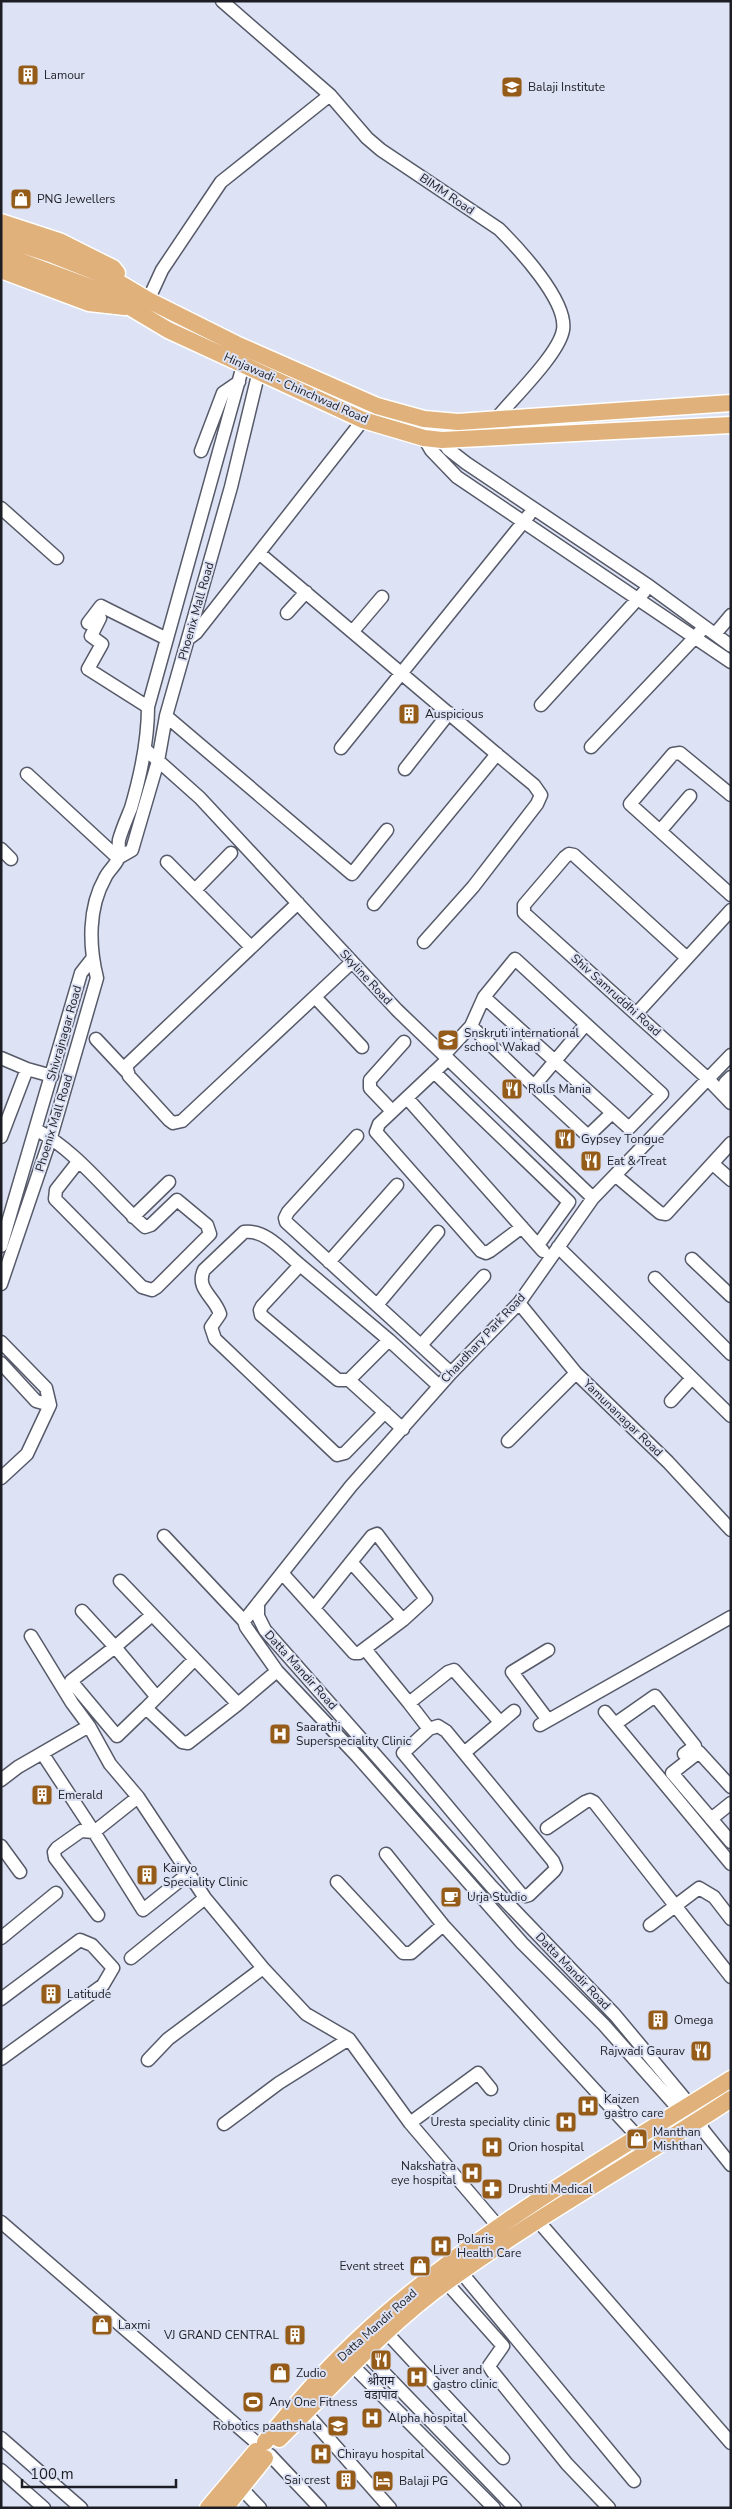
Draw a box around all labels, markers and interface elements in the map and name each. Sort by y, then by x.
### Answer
building icon: Lamour [16,63,40,87]
place label: Lamour [44,67,86,83]
school or university icon: Balaji Institute [500,75,524,99]
place label: Balaji Institute [528,79,605,95]
street label: BIMM Road [417,170,477,218]
shop icon: PNG Jewellers [9,187,33,211]
place label: PNG Jewellers [37,191,116,207]
street label: Hinjawadi - Chinchwad Road [221,349,371,427]
street label: Phoenix Mall Road [174,560,218,662]
building icon: Auspicious [397,702,421,726]
place label: Auspicious [425,706,484,722]
street label: Skyline Road [336,946,396,1008]
street label: Shiv Samruddhi Road [568,950,664,1040]
street label: Shivrajnagar Road [43,983,85,1083]
place label: Snskruti international school Wakad [464,1025,579,1055]
school or university icon: Snskruti international school Wakad [436,1028,460,1052]
street label: Phoenix Mall Road [32,1072,76,1174]
restaurant icon: Rolls Mania [500,1077,524,1101]
place label: Rolls Mania [528,1081,591,1097]
restaurant icon: Gypsey Tongue [553,1127,577,1151]
place label: Gypsey Tongue [581,1131,664,1147]
restaurant icon: Eat & Treat [579,1149,603,1173]
place label: Eat & Treat [607,1153,667,1169]
street label: Chaudhary Park Road [437,1290,529,1386]
street label: Yamunanagar Road [579,1375,666,1460]
street label: Datta Mandir Road [261,1627,341,1713]
place label: Saarathi Superspeciality Clinic [296,1719,411,1749]
hospital icon: Saarathi Superspeciality Clinic [268,1722,292,1746]
building icon: Emerald [30,1783,54,1807]
place label: Emerald [58,1787,103,1803]
place label: Kairyo Speciality Clinic [163,1860,248,1890]
building icon: Kairyo Speciality Clinic [135,1863,159,1887]
cafe icon: Urja Studio [439,1885,463,1909]
place label: Urja Studio [467,1889,527,1905]
street label: Datta Mandir Road [532,1929,614,2013]
building icon: Latitude [39,1982,63,2006]
place label: Latitude [67,1986,111,2002]
building icon: Omega [646,2008,670,2032]
place label: Omega [674,2012,713,2028]
restaurant icon: Rajwadi Gaurav [689,2039,713,2063]
place label: Rajwadi Gaurav [600,2043,686,2059]
place label: Kaizen gastro care [604,2091,664,2121]
hospital icon: Kaizen gastro care [576,2094,600,2118]
hospital icon: Uresta speciality clinic [554,2110,578,2134]
place label: Uresta speciality clinic [431,2114,550,2130]
place label: Manthan Mishthan [653,2124,703,2154]
shop icon: Manthan Mishthan [625,2127,649,2151]
hospital icon: Orion hospital [480,2135,504,2159]
place label: Orion hospital [508,2139,584,2155]
place label: Nakshatra eye hospital [391,2158,456,2188]
hospital icon: Nakshatra eye hospital [460,2161,484,2185]
pharmacy icon: Drushti Medical [480,2177,504,2201]
place label: Drushti Medical [508,2181,593,2197]
place label: Polaris Health Care [457,2231,521,2261]
hospital icon: Polaris Health Care [429,2234,453,2258]
shop icon: Event street [408,2254,432,2278]
place label: Event street [339,2258,405,2274]
street label: Datta Mandir Road [334,2285,420,2365]
shop icon: Laxmi [90,2313,114,2337]
place label: Laxmi [118,2317,150,2333]
building icon: VJ GRAND CENTRAL [283,2323,307,2347]
place label: VJ GRAND CENTRAL [163,2327,279,2343]
restaurant icon: श्रीराम वडापाव [369,2348,393,2372]
shop icon: Zudio [268,2361,292,2385]
place label: Liver and gastro clinic [433,2362,498,2392]
place label: Zudio [296,2365,326,2381]
hospital icon: Liver and gastro clinic [405,2365,429,2389]
place label: श्रीराम वडापाव [365,2373,398,2403]
sports icon: Any One Fitness [241,2390,265,2414]
place label: Any One Fitness [269,2394,358,2410]
hospital icon: Alpha hospital [360,2406,384,2430]
place label: Alpha hospital [388,2410,467,2426]
school or university icon: Robotics paathshala [326,2414,350,2438]
place label: Robotics paathshala [213,2418,322,2434]
hospital icon: Chirayu hospital [309,2442,333,2466]
place label: Chirayu hospital [337,2446,425,2462]
scale bar [22,2456,176,2488]
text: 100 m [30,2464,74,2484]
building icon: Sai crest [334,2468,358,2492]
hotel icon: Balaji PG [371,2469,395,2493]
place label: Sai crest [284,2472,331,2488]
place label: Balaji PG [399,2473,448,2489]

